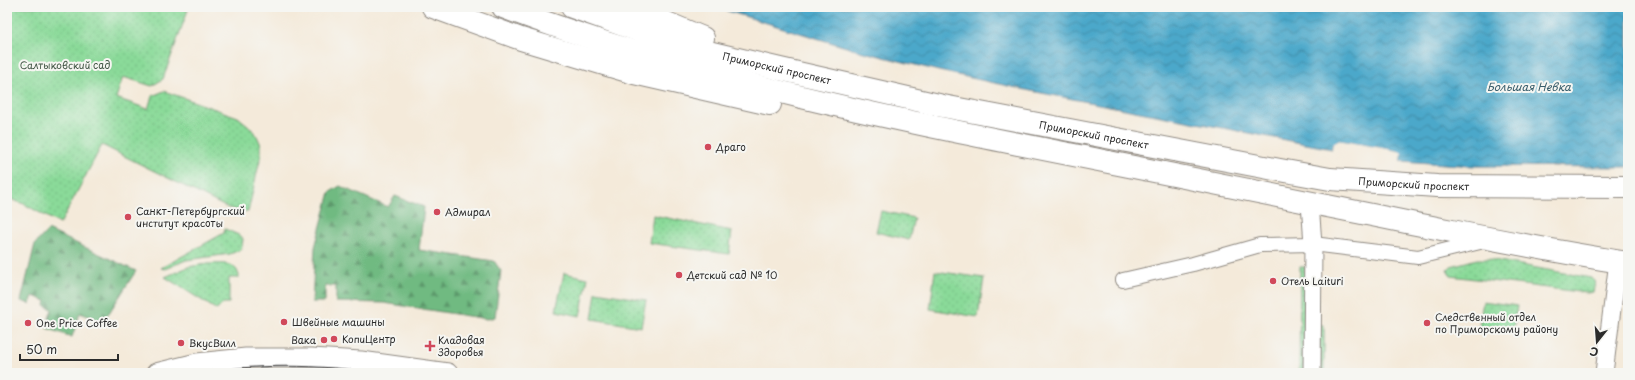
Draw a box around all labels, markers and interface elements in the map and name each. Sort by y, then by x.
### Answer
street label: Приморский проспект [721,48,833,87]
park label: Салтыковский сад [20,57,110,72]
water label: Большая Невка [1487,78,1572,95]
street label: Приморский проспект [1038,116,1150,152]
place label: Драго [715,139,746,154]
marker: Драго [703,142,713,152]
street label: Приморский проспект [1358,173,1469,193]
place label: Санкт-Петербургский институт красоты [136,203,245,231]
place label: Адмирал [445,204,490,219]
marker: Адмирал [432,207,442,217]
marker: Санкт-Петербургский институт красоты [123,212,133,222]
place label: Детский сад № 10 [686,267,777,282]
marker: Детский сад № 10 [674,270,684,280]
place label: Отель Laituri [1281,273,1344,288]
marker: Отель Laituri [1268,276,1278,286]
place label: Следственный отдел по Приморскому району [1435,309,1558,337]
place label: Швейные машины [292,314,385,329]
place label: One Price Coffee [36,315,118,330]
marker: Швейные машины [279,317,289,327]
marker: One Price Coffee [23,318,33,328]
marker: Следственный отдел по Приморскому району [1422,318,1432,328]
north arrow [1577,322,1617,362]
place label: КопиЦентр [342,331,396,346]
place label: Вака [291,332,317,347]
place label: Кладовая Здоровья [437,332,485,359]
marker: КопиЦентр [329,334,339,344]
place label: ВкусВилл [189,335,236,351]
marker: Вака [319,335,329,345]
scale bar [20,336,118,362]
marker: ВкусВилл [176,338,186,348]
text: 50 m [26,340,57,358]
marker: Кладовая Здоровья [425,341,435,351]
text: С [1587,343,1600,361]

